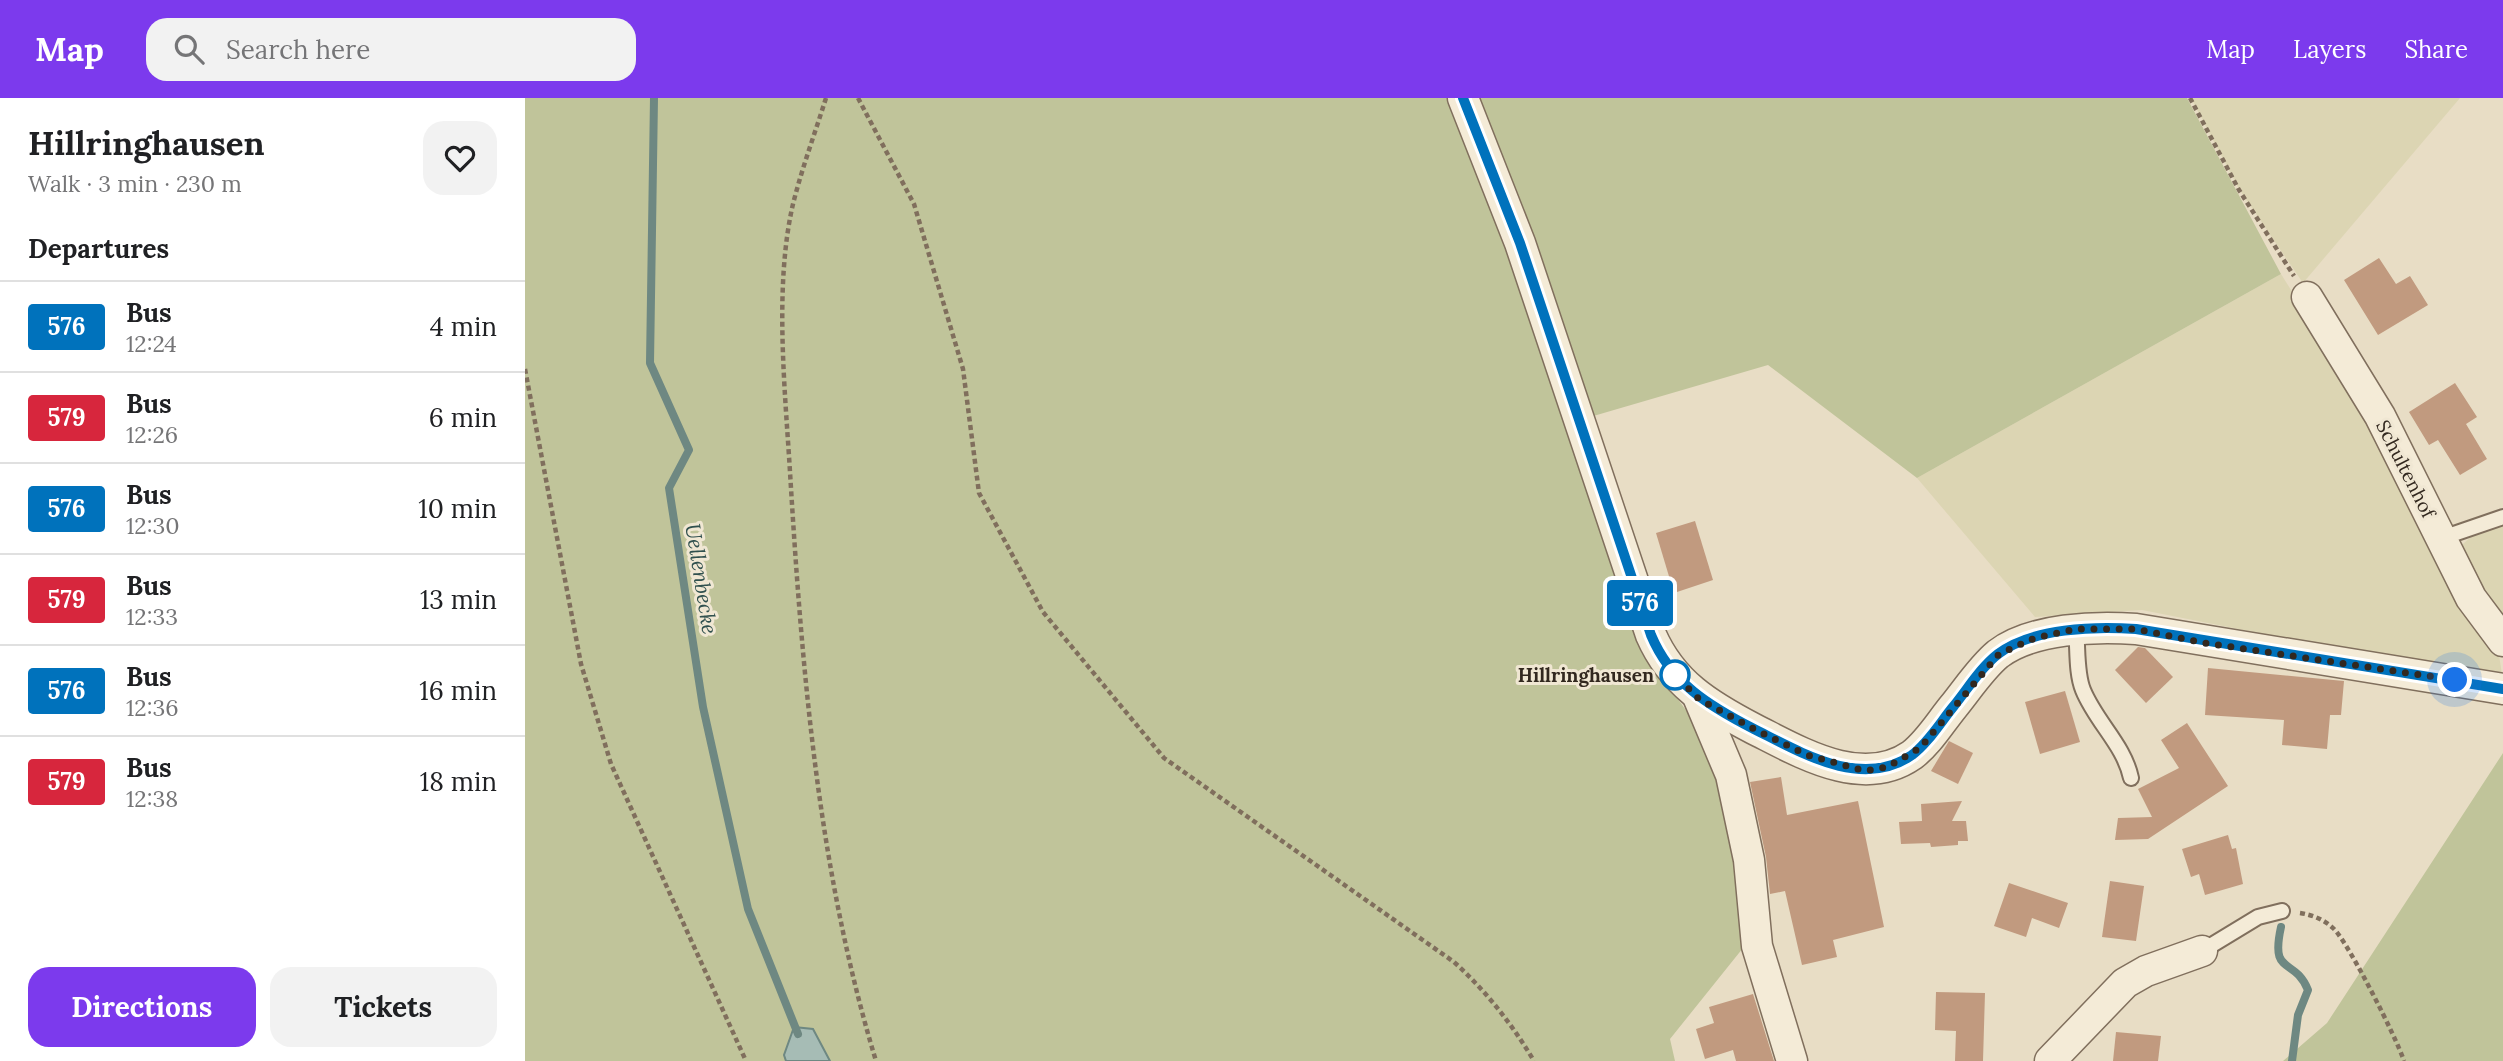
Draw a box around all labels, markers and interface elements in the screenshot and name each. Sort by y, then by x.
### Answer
search box [146,18,636,81]
text: Map [35,28,104,70]
icon: search [170,30,208,68]
text: Search here [226,33,370,66]
text: Map [2206,34,2255,65]
text: Layers [2293,34,2366,65]
text: Share [2404,34,2468,65]
button: heart [423,121,497,195]
text: Hillringhausen [28,122,264,164]
text: Walk · 3 min · 230 m [28,169,242,198]
text: Departures [28,232,169,265]
text: Bus [126,296,172,329]
text: 4 min [430,310,497,343]
text: 576 [47,311,86,342]
text: 12:24 [126,329,177,358]
text: Bus [126,387,172,420]
text: 6 min [429,401,497,434]
text: 579 [47,402,86,433]
street label: Schultenhof [2371,416,2442,523]
text: 12:26 [126,420,178,449]
text: Bus [126,478,172,511]
text: 10 min [418,492,497,525]
text: 576 [47,493,86,524]
text: 12:30 [126,511,180,540]
water label: Uellenbecke [679,522,724,636]
text: Bus [126,569,172,602]
line badge: 576 [1600,580,1680,626]
text: 13 min [420,583,497,616]
text: 579 [47,584,86,615]
text: 576 [1621,587,1659,618]
text: 12:33 [126,602,178,631]
text: Bus [126,660,172,693]
marker: Hillringhausen [1660,660,1690,690]
your location [2437,662,2472,697]
place label: Hillringhausen [1518,663,1654,687]
text: 16 min [419,674,497,707]
text: 576 [47,675,86,706]
text: 12:36 [126,693,179,722]
text: Bus [126,751,172,784]
text: 18 min [420,765,497,798]
text: 579 [47,766,86,797]
text: 12:38 [126,784,178,813]
button: Directions [28,967,256,1047]
button: Tickets [270,967,497,1047]

